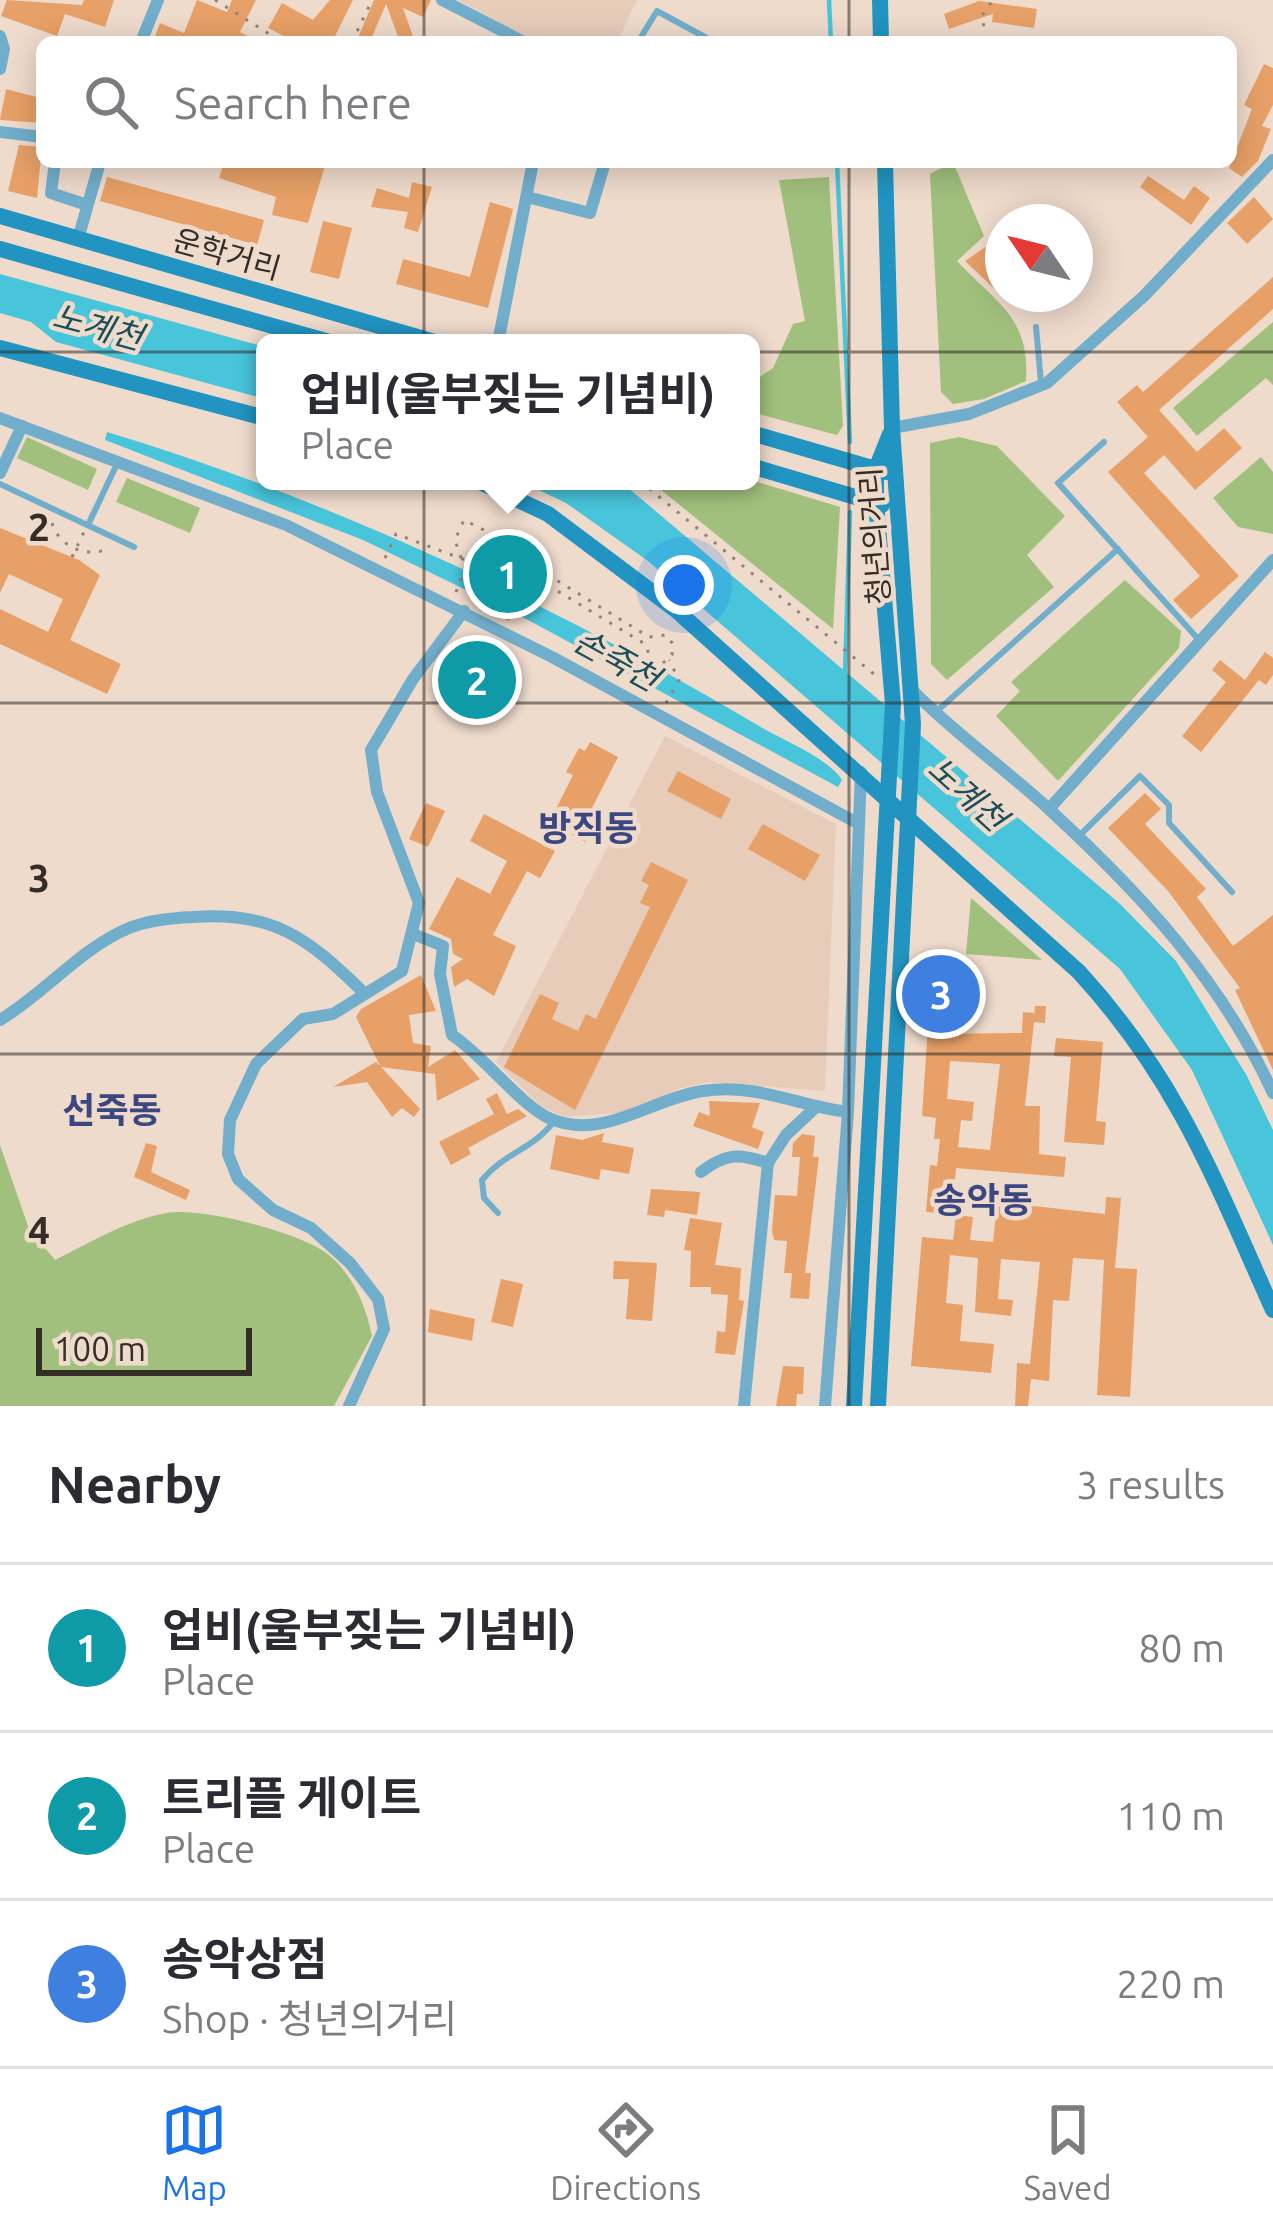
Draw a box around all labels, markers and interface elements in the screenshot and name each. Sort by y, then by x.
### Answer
search box [36,36,1237,168]
icon: search [78,69,144,135]
text: Search here [174,77,412,128]
north arrow [985,204,1093,312]
street label: 운학거리 [169,222,285,286]
water label: 노계천 [49,296,150,357]
popup [256,334,760,490]
text: 업비(울부짖는 기념비) [301,368,715,419]
text: Place [301,423,394,466]
street label: 청년의거리 [852,466,896,606]
text: 2 [28,505,50,548]
pin: 1 [469,529,547,619]
your location [654,555,714,615]
water label: 손죽천 [568,621,669,699]
pin: 2 [438,635,516,725]
water label: 노계천 [922,749,1017,840]
district label: 방직동 [538,807,638,848]
text: 3 [28,856,50,899]
pin: 3 [902,949,980,1039]
district label: 선죽동 [62,1089,162,1130]
district label: 송악동 [933,1179,1033,1220]
text: 4 [28,1208,50,1251]
scale bar [36,1322,252,1375]
text: 100 m [54,1330,146,1367]
text: Nearby [48,1455,221,1513]
text: 3 results [1076,1463,1225,1506]
text: 업비(울부짖는 기념비) [162,1604,576,1655]
text: 1 [76,1626,98,1669]
text: 80 m [1138,1626,1225,1669]
text: Place [162,1659,255,1702]
text: 트리플 게이트 [162,1772,421,1823]
text: 2 [76,1794,98,1837]
text: 110 m [1116,1794,1225,1837]
text: Place [162,1827,255,1870]
text: 송악상점 [162,1933,328,1984]
text: 3 [76,1962,98,2005]
text: 220 m [1116,1962,1225,2005]
text: Shop · 청년의거리 [162,1997,457,2040]
tab: Map [161,2097,227,2206]
tab: Directions [550,2097,701,2206]
tab: Saved [1024,2097,1112,2206]

